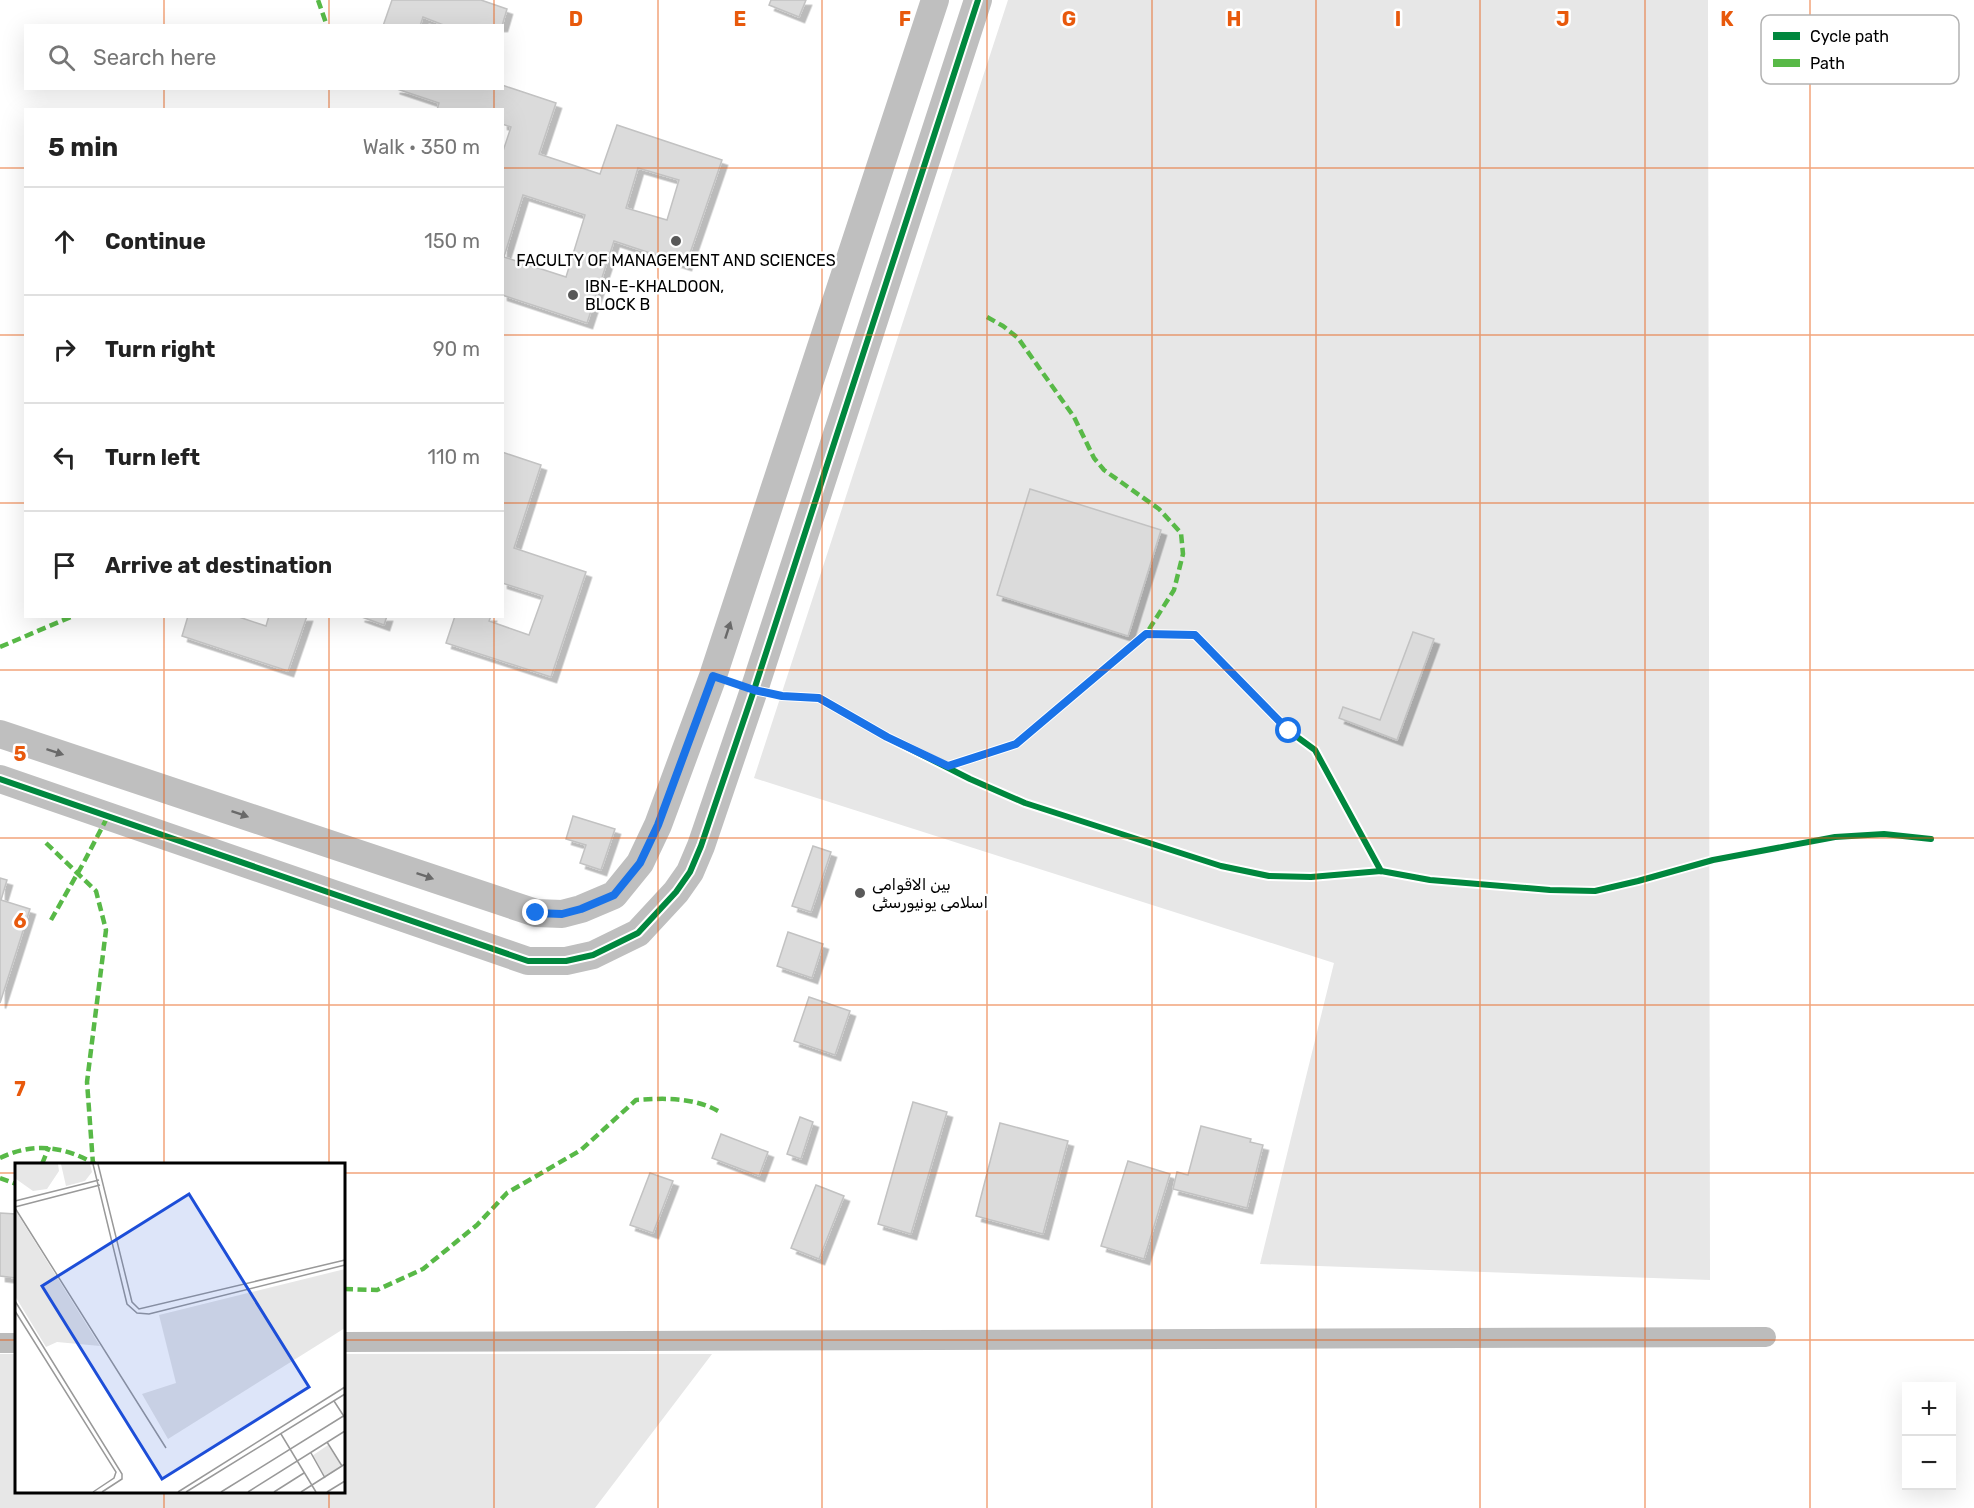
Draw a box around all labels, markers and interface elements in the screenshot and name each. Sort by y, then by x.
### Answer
text: D [569,7,583,31]
text: E [734,7,746,31]
text: F [899,7,911,31]
text: G [1062,7,1076,31]
text: H [1227,7,1241,31]
text: I [1395,7,1401,31]
text: J [1556,7,1570,31]
text: K [1720,7,1734,31]
legend [1761,15,1959,84]
search box [24,24,504,90]
text: Cycle path [1810,27,1889,46]
icon: search [45,41,78,74]
text: Search here [93,44,216,71]
text: Path [1810,54,1845,73]
text: 5 min [48,132,118,163]
text: Walk · 350 m [363,135,480,159]
icon: ahead [48,225,81,258]
text: Continue [105,228,206,255]
text: 150 m [424,229,480,253]
marker: FACULTY OF MANAGEMENT AND SCIENCES [669,234,683,248]
place label: FACULTY OF MANAGEMENT AND SCIENCES [516,251,836,270]
place label: IBN-E-KHALDOON, BLOCK B [585,277,724,314]
marker: IBN-E-KHALDOON, BLOCK B [566,288,580,302]
icon: right [48,333,81,366]
text: Turn right [105,336,215,363]
text: 90 m [433,337,480,361]
icon: left [48,441,81,474]
text: Turn left [105,444,200,471]
text: 110 m [428,445,480,469]
icon: arrive [48,549,81,582]
text: Arrive at destination [105,552,332,579]
one-way arrow [724,621,733,639]
route start [1275,717,1301,743]
text: 5 [14,742,27,766]
one-way arrow [47,748,65,758]
one-way arrow [231,810,249,820]
one-way arrow [416,872,434,882]
place label: بین الاقوامی اسلامی یونیورسٹی [872,875,988,913]
marker: بین الاقوامی اسلامی یونیورسٹی [853,886,867,900]
route end [522,899,548,925]
text: 6 [13,909,27,933]
text: 7 [14,1077,26,1101]
inset map [15,1163,345,1493]
map controls [1902,1382,1956,1490]
button: + [1902,1382,1956,1436]
button: − [1902,1436,1956,1490]

